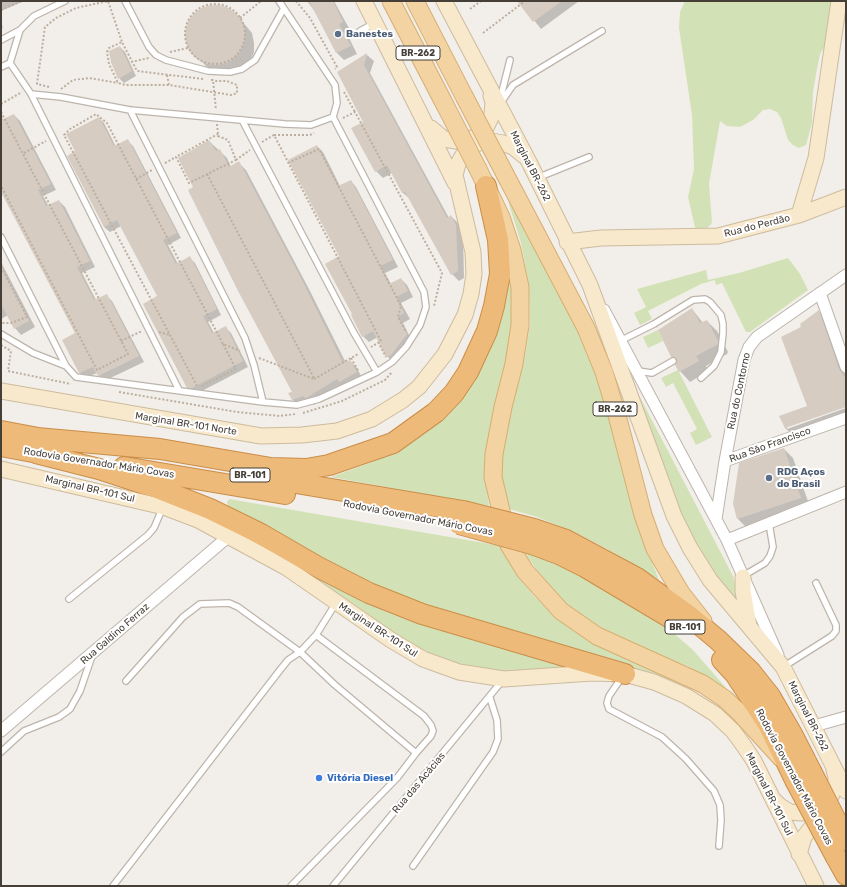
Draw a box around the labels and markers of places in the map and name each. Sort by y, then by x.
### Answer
place label: Banestes [346,28,393,40]
marker: Banestes [333,29,343,39]
place label: RDG Aços do Brasil [777,466,825,490]
marker: RDG Aços do Brasil [764,473,774,483]
place label: Vitória Diesel [327,772,393,784]
marker: Vitória Diesel [314,773,324,783]

